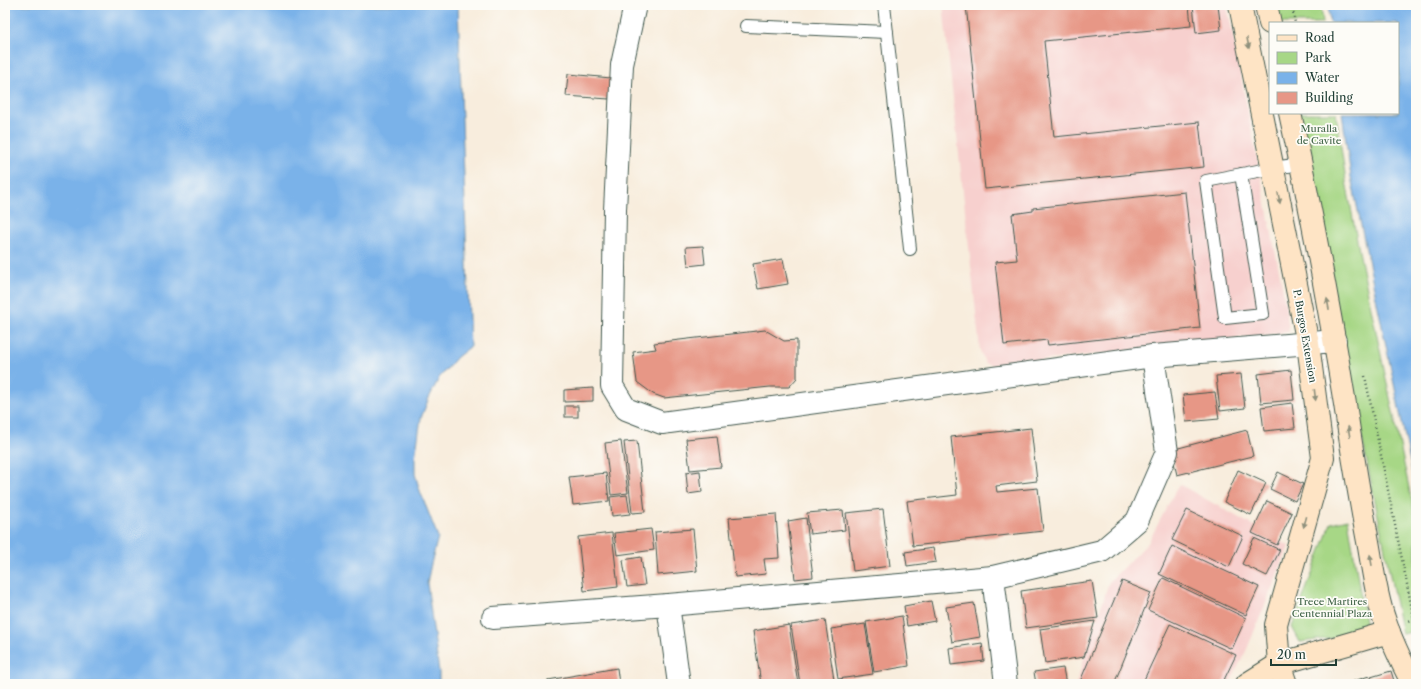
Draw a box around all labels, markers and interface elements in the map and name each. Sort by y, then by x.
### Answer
legend [1269,22,1399,114]
text: Road [1305,30,1335,45]
one-way arrow [1245,37,1251,49]
text: Park [1305,50,1332,65]
text: Water [1304,70,1339,85]
text: Building [1305,90,1353,105]
park label: Muralla de Cavite [1297,122,1342,147]
one-way arrow [1277,192,1283,204]
street label: P. Burgos Extension [1290,288,1320,384]
one-way arrow [1324,298,1330,310]
one-way arrow [1312,389,1318,401]
one-way arrow [1346,426,1352,438]
one-way arrow [1302,516,1308,528]
one-way arrow [1368,554,1374,566]
park label: Trece Martires Centennial Plaza [1292,595,1373,620]
scale bar [1271,641,1336,667]
text: 20 m [1277,647,1306,662]

